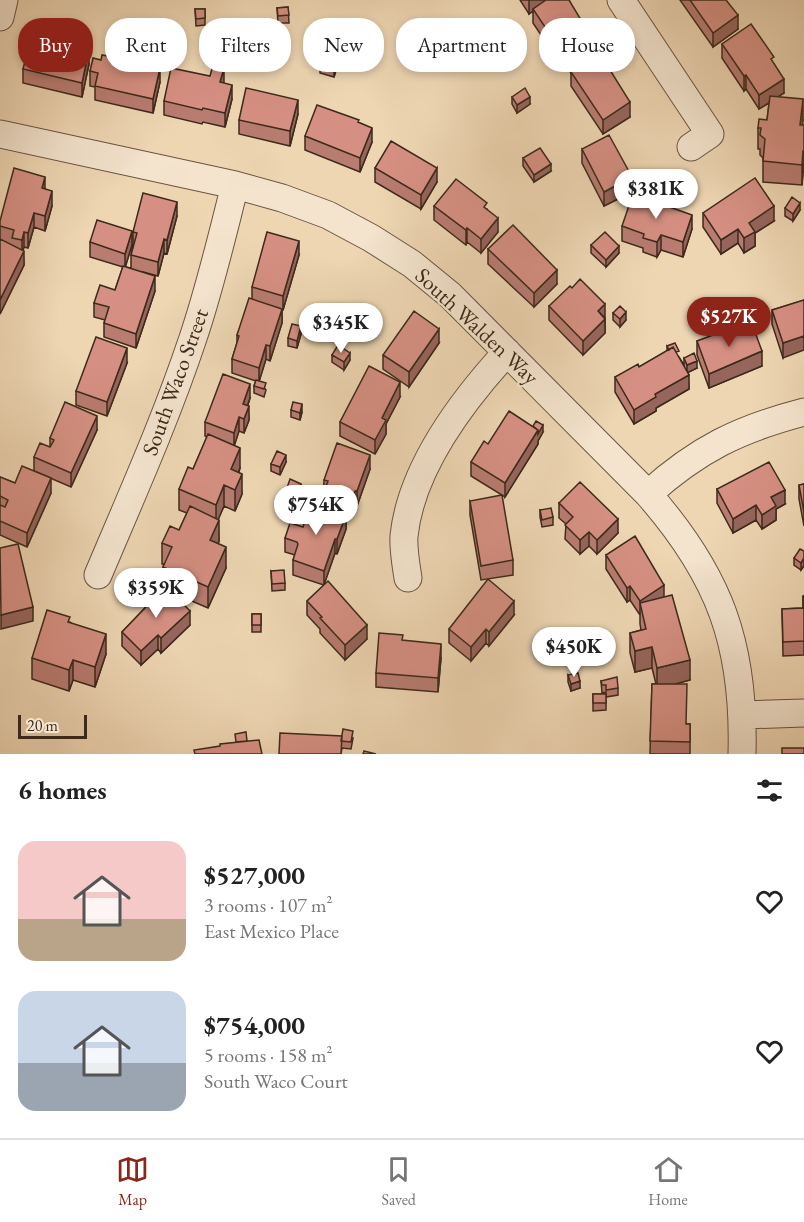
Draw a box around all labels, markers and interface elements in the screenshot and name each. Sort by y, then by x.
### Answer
chip: Buy [18,18,93,72]
chip: Rent [105,18,187,72]
chip: Filters [199,18,291,72]
chip: New [303,18,384,72]
chip: Apartment [396,18,527,72]
chip: House [539,18,635,72]
pin: $381K [614,169,698,220]
text: $381K [628,175,684,201]
street label: South Walden Way [409,261,545,391]
pin: $527K [687,297,771,348]
pin: $345K [299,303,383,354]
text: $527K [701,303,757,329]
street label: South Waco Street [135,305,215,459]
text: $345K [313,309,369,335]
pin: $754K [274,485,358,536]
text: $754K [288,491,344,517]
pin: $359K [114,568,198,619]
text: $359K [128,574,184,600]
pin: $450K [532,627,616,678]
text: $450K [546,633,602,659]
scale bar [18,712,87,740]
text: 20 m [27,715,58,736]
text: 6 homes [18,773,107,807]
icon: filters [753,774,786,807]
text: $527,000 [204,858,305,892]
icon: home [66,865,138,937]
icon: heart [753,885,786,918]
text: 3 rooms · 107 m² [204,892,332,918]
text: East Mexico Place [204,918,339,944]
text: $754,000 [204,1008,305,1042]
icon: home [66,1015,138,1087]
icon: heart [753,1035,786,1068]
text: 5 rooms · 158 m² [204,1042,332,1068]
text: South Waco Court [204,1068,348,1094]
tab: Map [116,1153,149,1210]
tab: Saved [382,1153,416,1210]
tab: Home [648,1153,688,1210]

